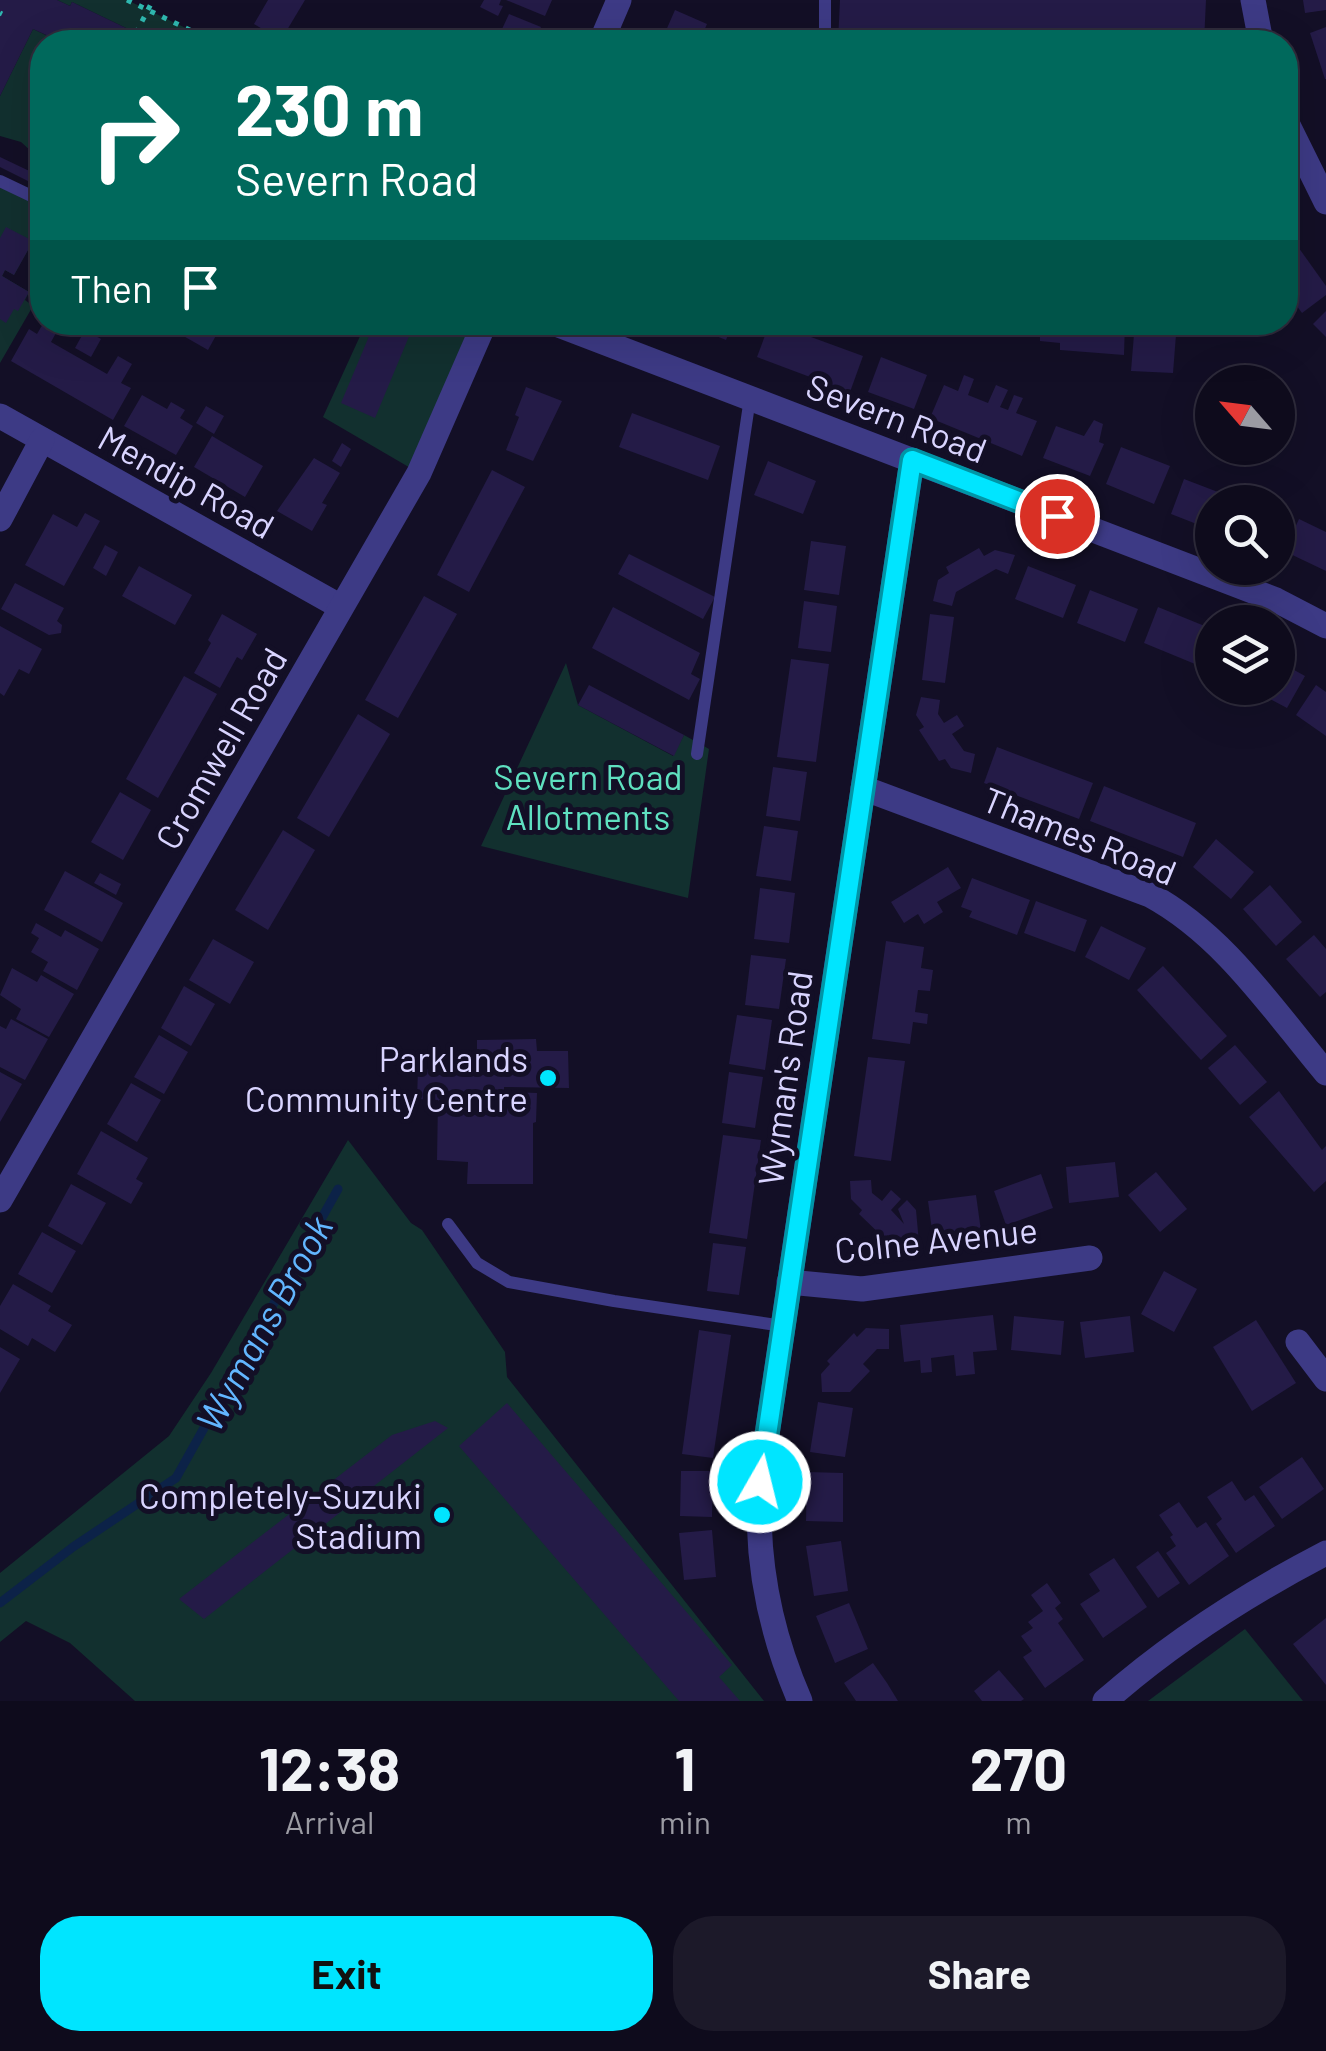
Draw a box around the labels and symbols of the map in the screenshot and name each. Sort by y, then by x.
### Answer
street label: Severn Road [801,363,993,471]
north arrow [1195,365,1295,465]
street label: Mendip Road [92,416,282,546]
pin [1015,474,1100,559]
street label: Cromwell Road [145,640,295,856]
park label: Severn Road Allotments [493,755,683,837]
street label: Thames Road [977,777,1183,893]
street label: Wyman's Road [748,968,820,1188]
place label: Parklands Community Centre [245,1037,528,1119]
marker: Parklands Community Centre [537,1067,559,1089]
water label: Wymans Brook [185,1207,341,1439]
street label: Colne Avenue [832,1207,1040,1271]
position arrow [708,1430,812,1534]
place label: Completely-Suzuki Stadium [139,1474,422,1556]
marker: Completely-Suzuki Stadium [431,1504,453,1526]

